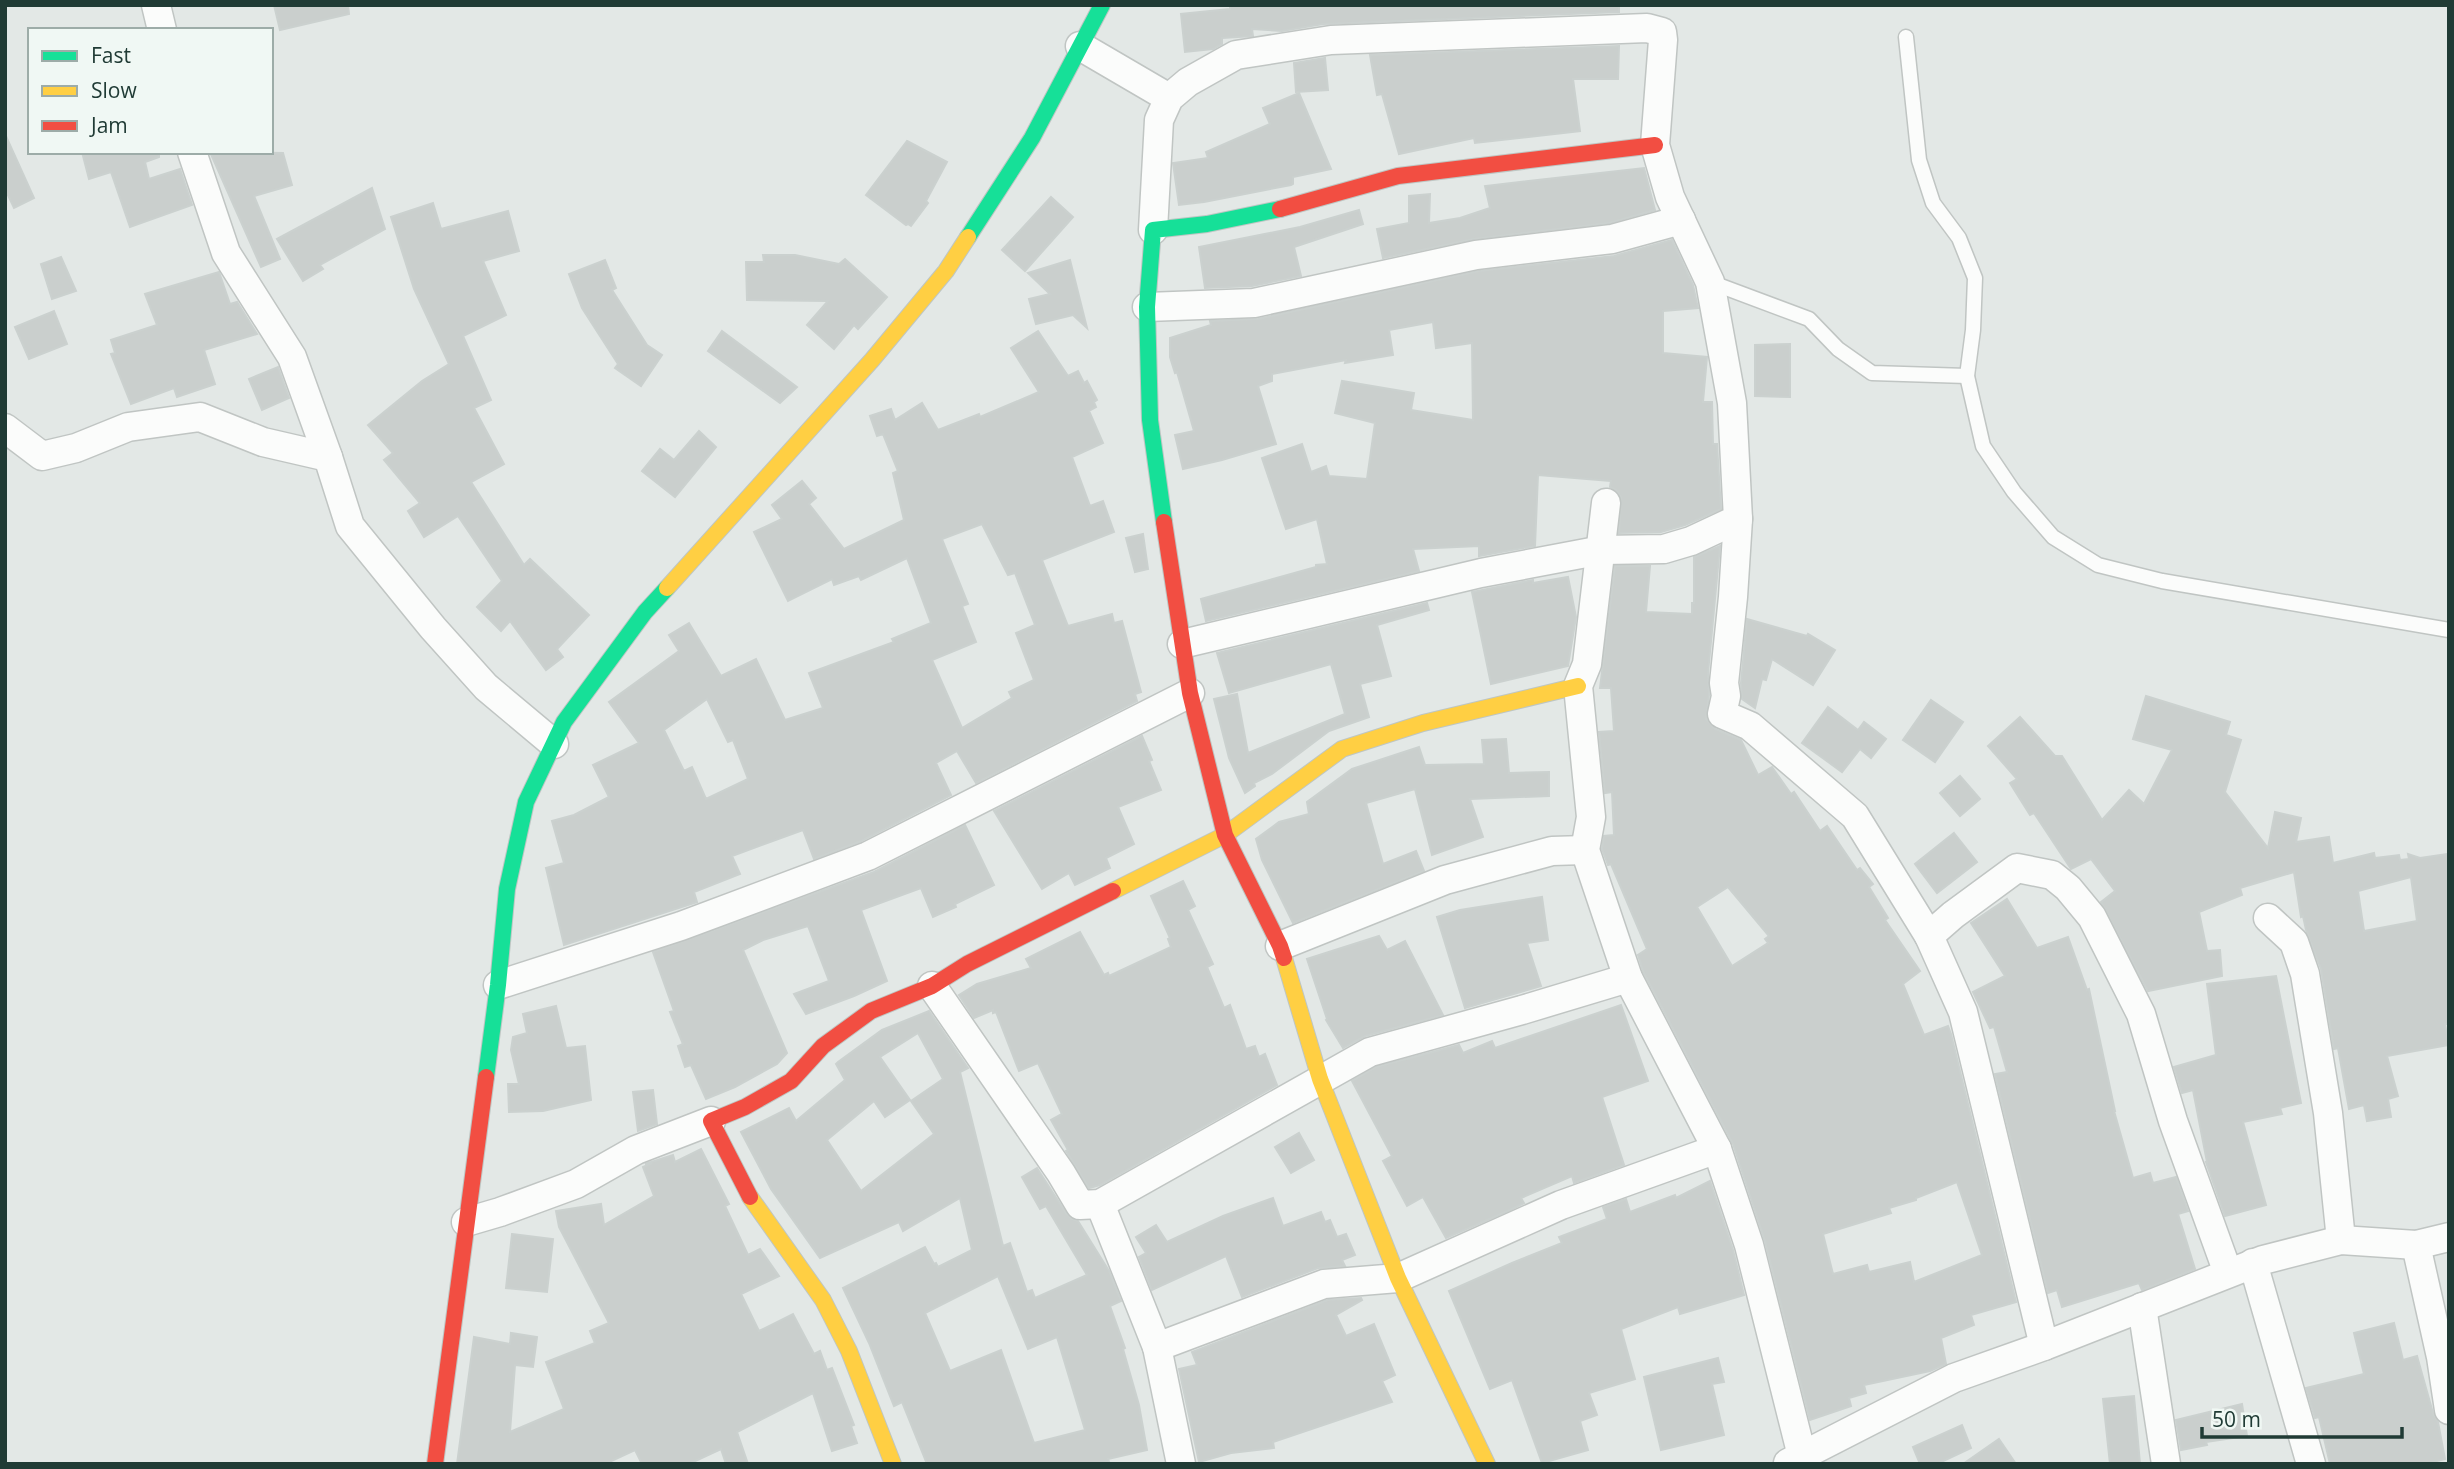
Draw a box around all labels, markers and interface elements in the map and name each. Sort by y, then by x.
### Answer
legend [28,28,273,154]
text: Fast [91,41,131,69]
text: Slow [91,76,137,104]
text: Jam [89,111,128,139]
scale bar [2202,1396,2402,1440]
text: 50 m [2212,1405,2261,1433]

